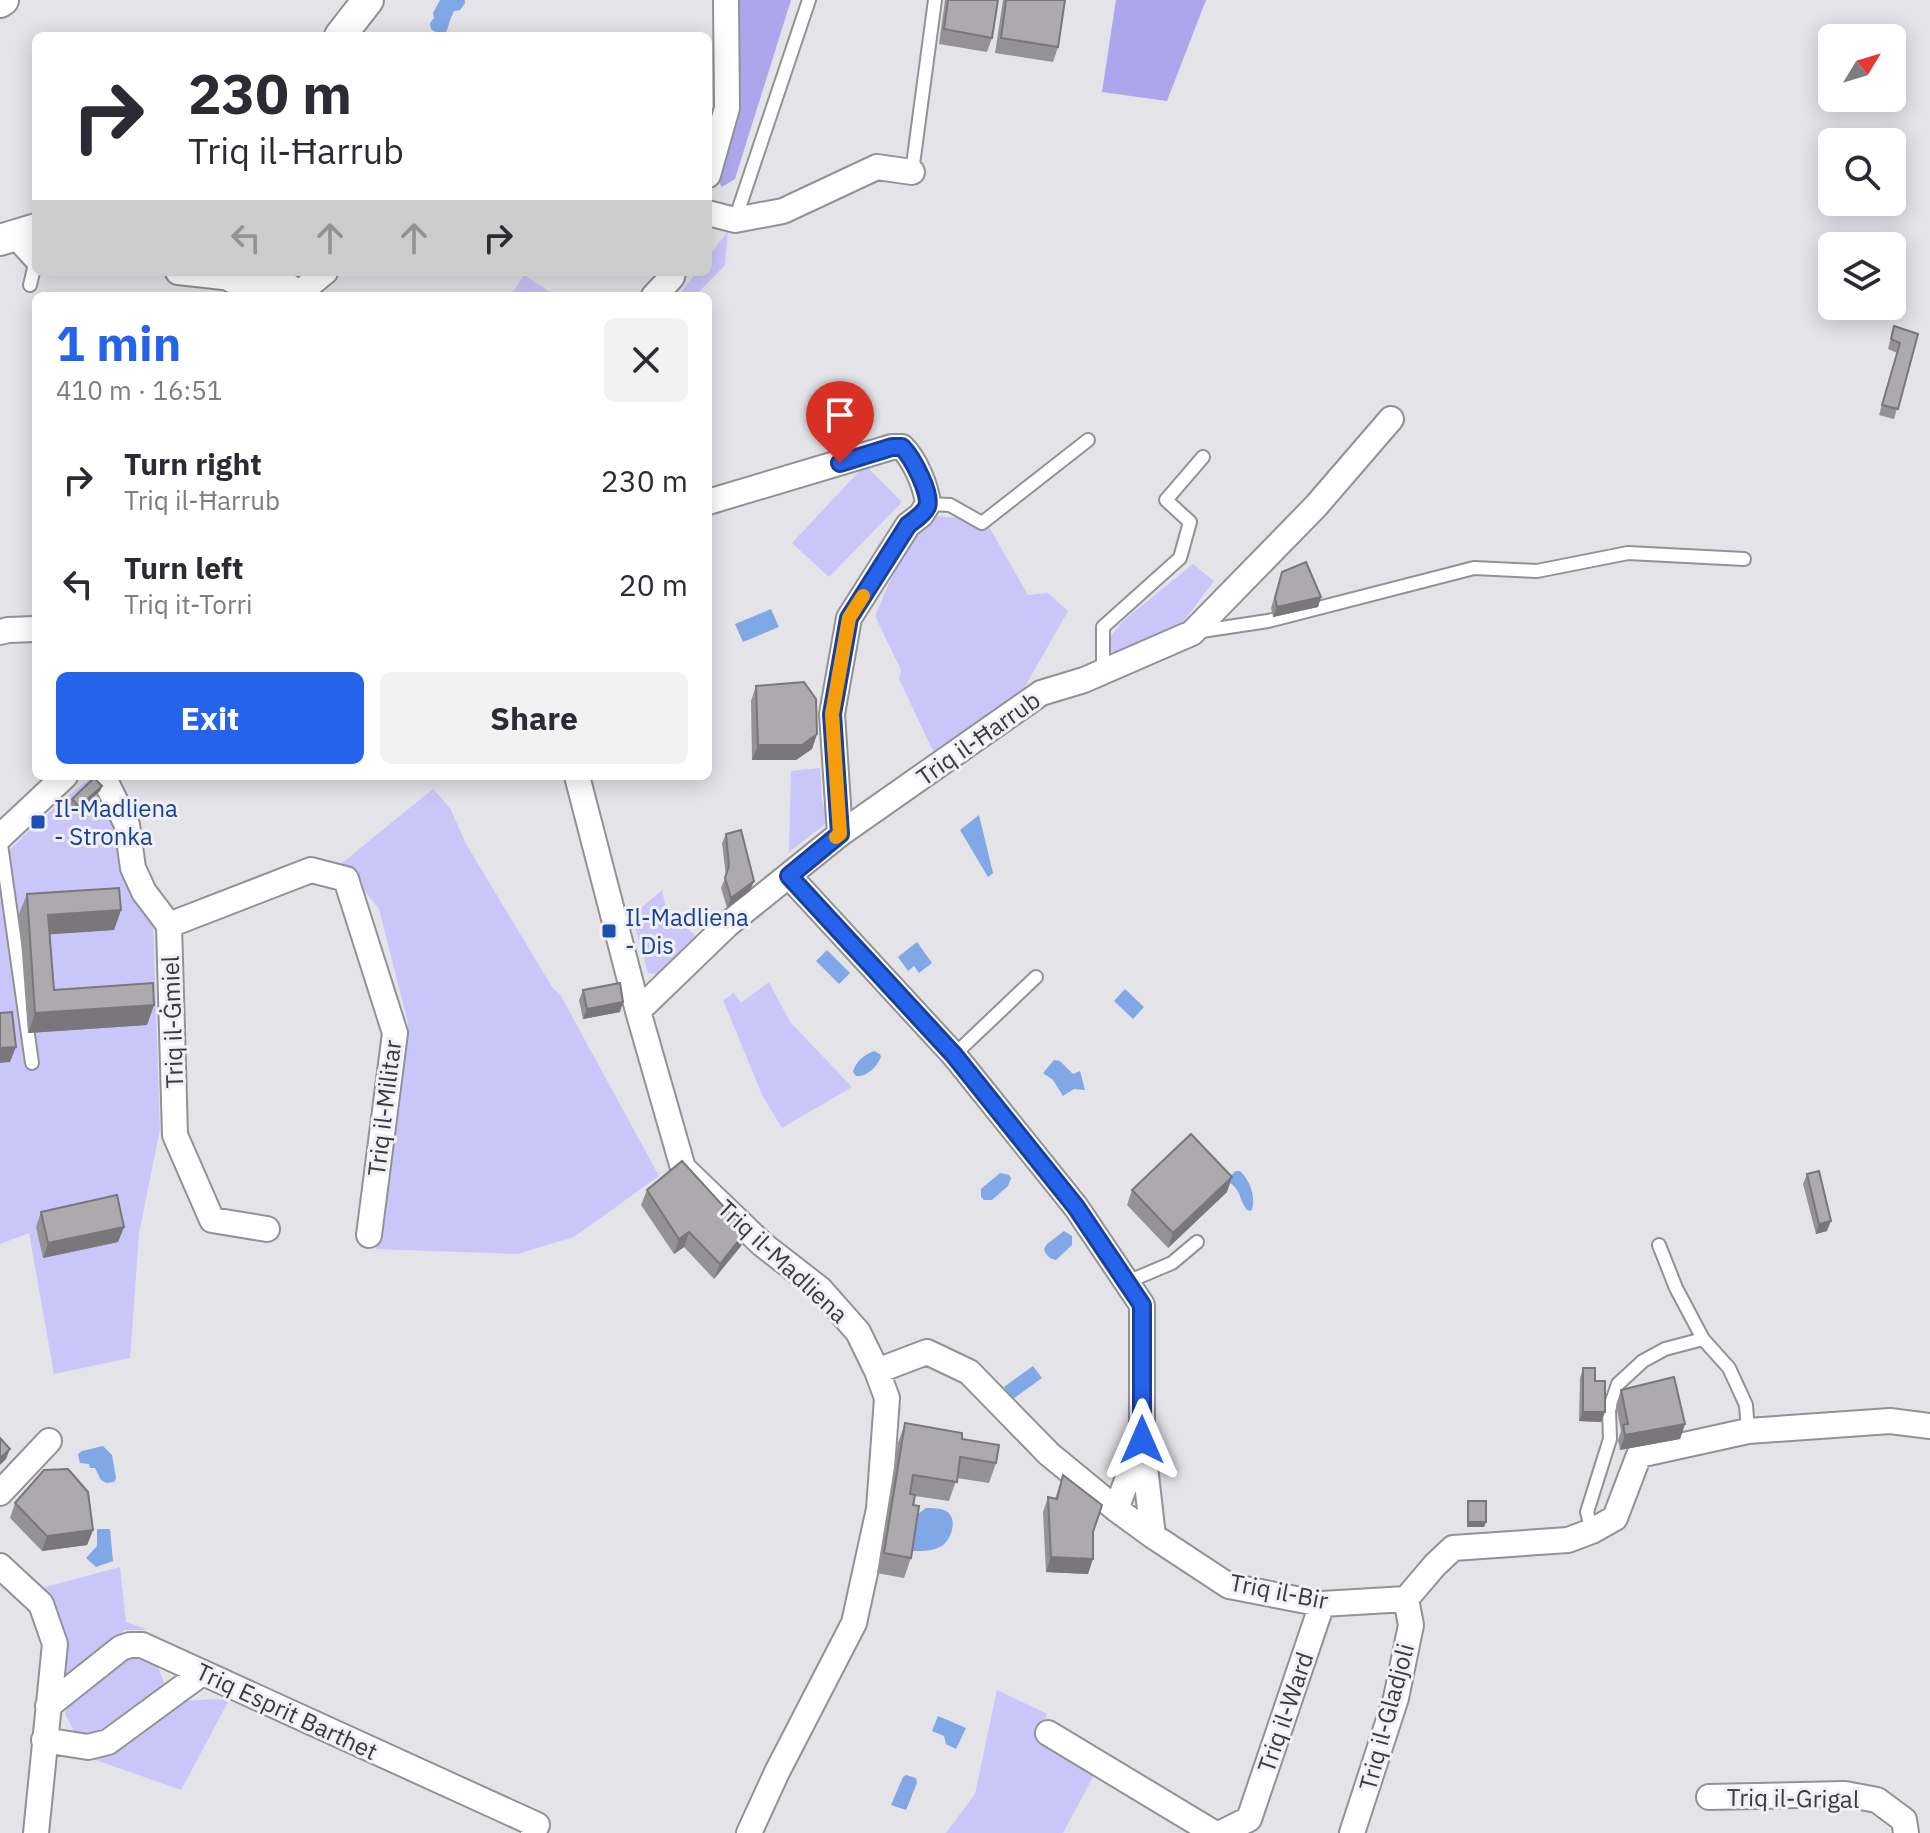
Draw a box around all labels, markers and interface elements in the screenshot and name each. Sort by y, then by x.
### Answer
north arrow [1818,24,1906,112]
map controls [1818,24,1906,320]
text: 230 m [188,57,352,129]
icon: right [56,64,160,168]
text: Triq il-Ħarrub [188,127,404,174]
button: search [1818,128,1906,216]
icon: left [224,216,268,260]
icon: ahead [308,216,352,260]
icon: ahead [392,216,436,260]
icon: right [476,216,520,260]
button: layers [1818,232,1906,320]
text: 1 min [56,312,181,374]
button: close [604,318,688,402]
text: 410 m · 16:51 [56,373,222,407]
pin [806,381,874,463]
icon: arrive [818,393,862,437]
text: Turn right [124,444,262,483]
icon: right [56,458,100,502]
text: 230 m [601,461,688,500]
text: Triq il-Ħarrub [124,483,280,517]
text: Turn left [124,548,243,587]
icon: left [56,562,100,606]
text: 20 m [619,565,688,604]
text: Triq it-Torri [124,587,252,621]
button: Exit [56,672,364,764]
button: Share [380,672,688,764]
street label: Triq il-Ħarrub [910,684,1046,792]
place label: Il-Madliena - Stronka [54,792,178,852]
marker: Il-Madliena - Stronka [29,813,47,831]
place label: Il-Madliena - Dis [625,901,749,961]
marker: Il-Madliena - Dis [600,922,618,940]
street label: Triq il-Ġmiel [154,955,190,1089]
street label: Triq il-Militar [360,1038,408,1178]
street label: Triq il-Madliena [711,1192,855,1330]
position arrow [1100,1398,1184,1482]
street label: Triq il-Bir [1227,1566,1331,1616]
street label: Triq il-Gladjoli [1351,1640,1421,1794]
street label: Triq il-Ward [1249,1648,1321,1776]
street label: Triq Esprit Barthet [191,1655,383,1767]
street label: Triq il-Grigal [1726,1781,1860,1815]

